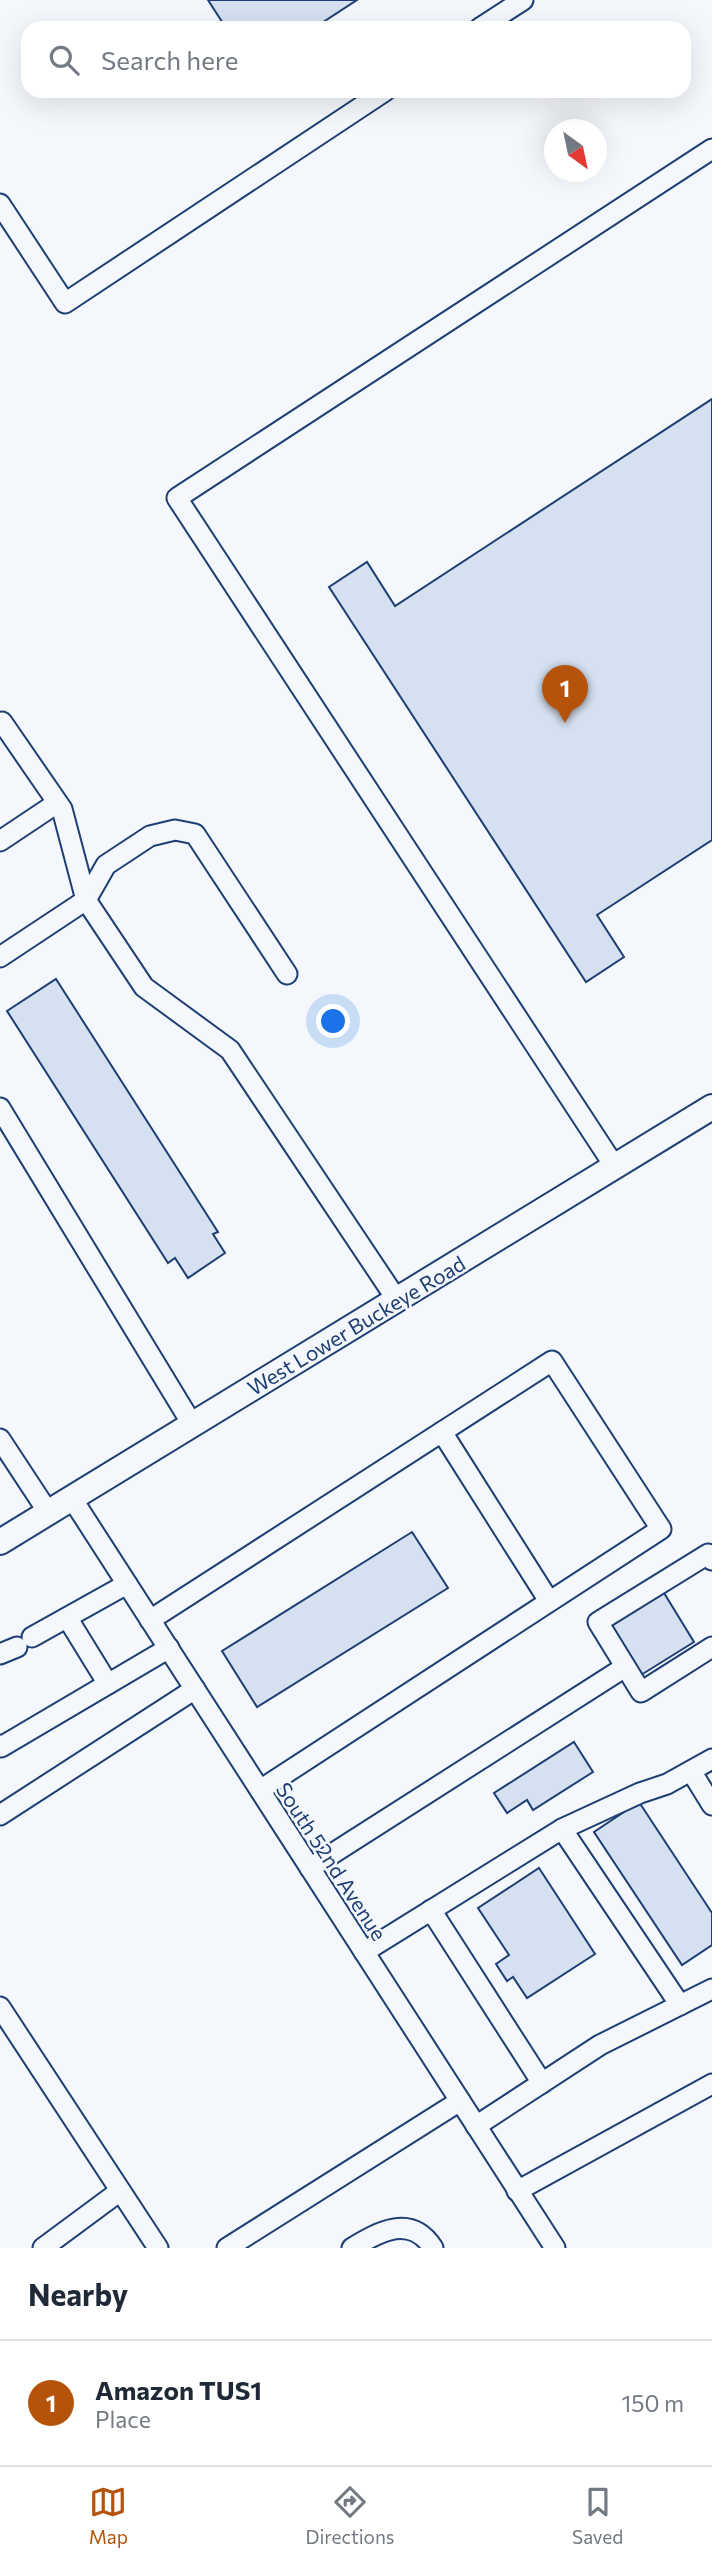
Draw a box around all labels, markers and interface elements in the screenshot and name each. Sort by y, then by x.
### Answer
search box [21,21,691,98]
icon: search [45,41,83,79]
text: Search here [101,44,239,75]
north arrow [544,119,607,182]
pin: 1 [542,665,588,723]
your location [316,1004,350,1038]
street label: West Lower Buckeye Road [243,1250,469,1400]
street label: South 52nd Avenue [272,1777,392,1945]
text: Nearby [28,2275,128,2312]
text: Amazon TUS1 [95,2374,262,2405]
text: 1 [46,2389,56,2417]
text: 150 m [621,2389,684,2417]
text: Place [95,2405,151,2433]
tab: Map [89,2483,128,2548]
tab: Directions [305,2483,395,2548]
tab: Saved [572,2483,623,2548]

